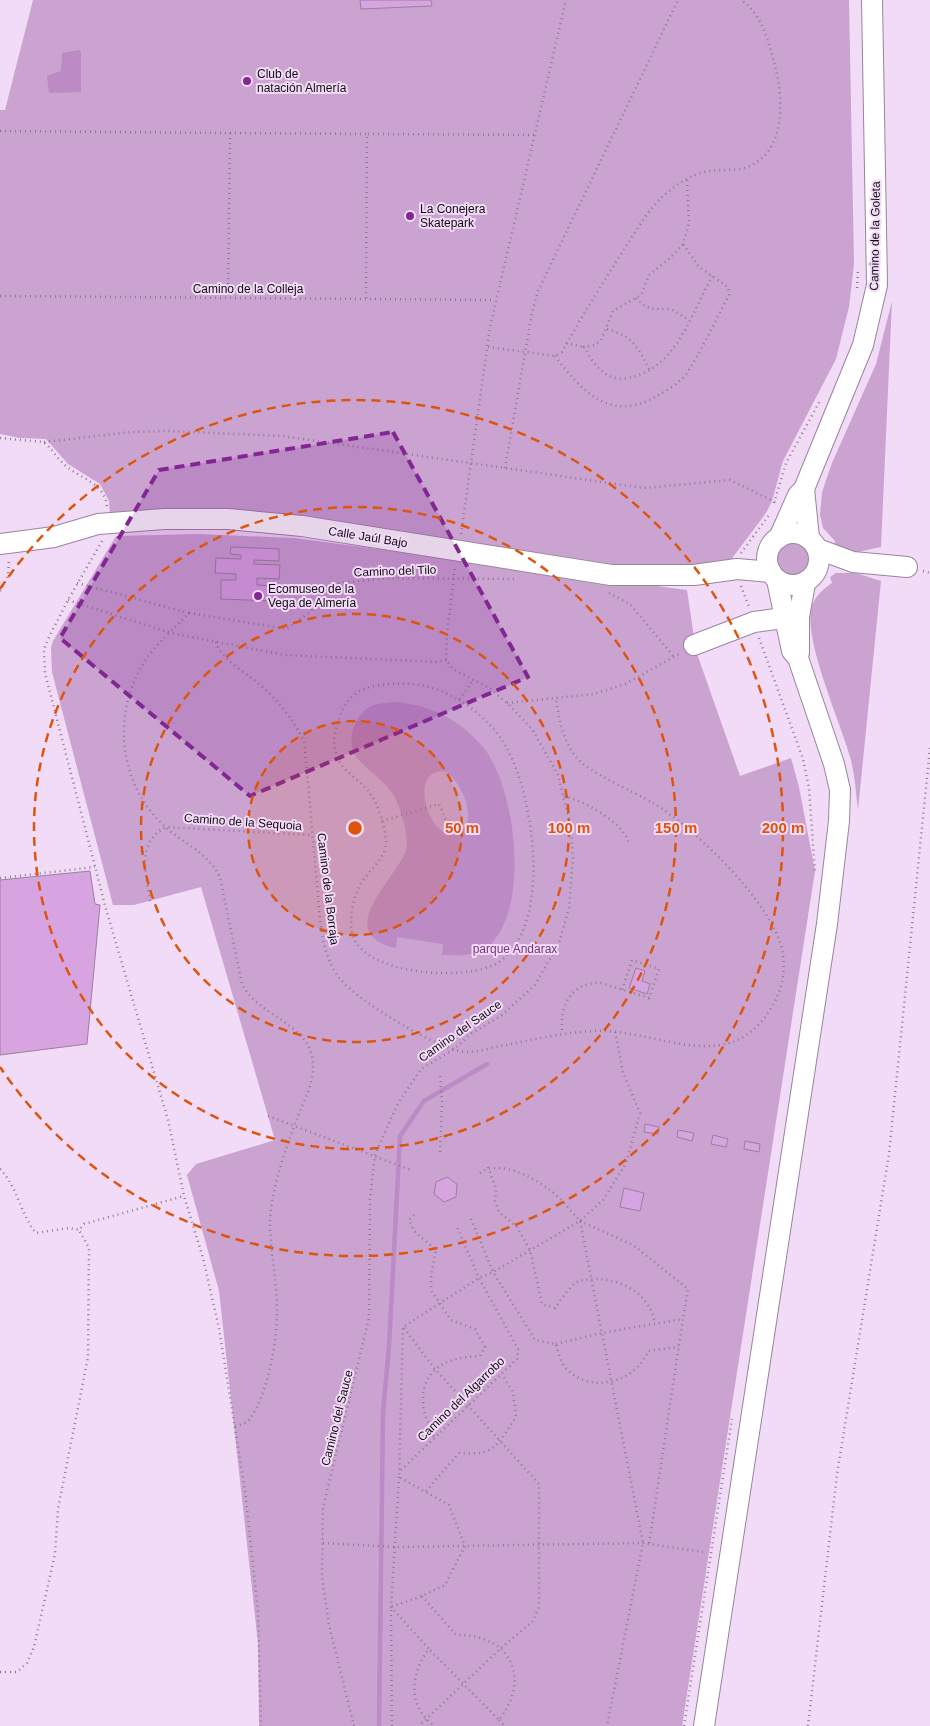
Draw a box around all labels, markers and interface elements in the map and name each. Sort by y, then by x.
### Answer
place label: Club de natación Almería [257,67,347,95]
marker: Club de natación Almería [241,75,253,87]
street label: Camino de la Goleta [867,181,883,291]
place label: La Conejera Skatepark [420,202,486,230]
marker: La Conejera Skatepark [404,210,416,222]
street label: Camino de la Colleja [193,282,304,296]
street label: Calle Jaúl Bajo [327,524,409,550]
street label: Camino del Tilo [353,563,437,579]
place label: Ecomuseo de la Vega de Almería [268,582,356,610]
marker: Ecomuseo de la Vega de Almería [252,590,264,602]
street label: Camino de la Sequoia [184,811,303,833]
centre of rings [346,819,364,837]
text: 50 m [445,819,479,836]
text: 100 m [548,819,590,836]
text: 150 m [655,819,697,836]
text: 200 m [762,819,804,836]
street label: Camino de la Borraja [314,832,342,946]
park label: parque Andarax [473,942,557,956]
street label: Camino del Sauce [416,997,504,1065]
street label: Camino del Algarrobo [415,1354,508,1444]
street label: Camino del Sauce [318,1368,356,1467]

